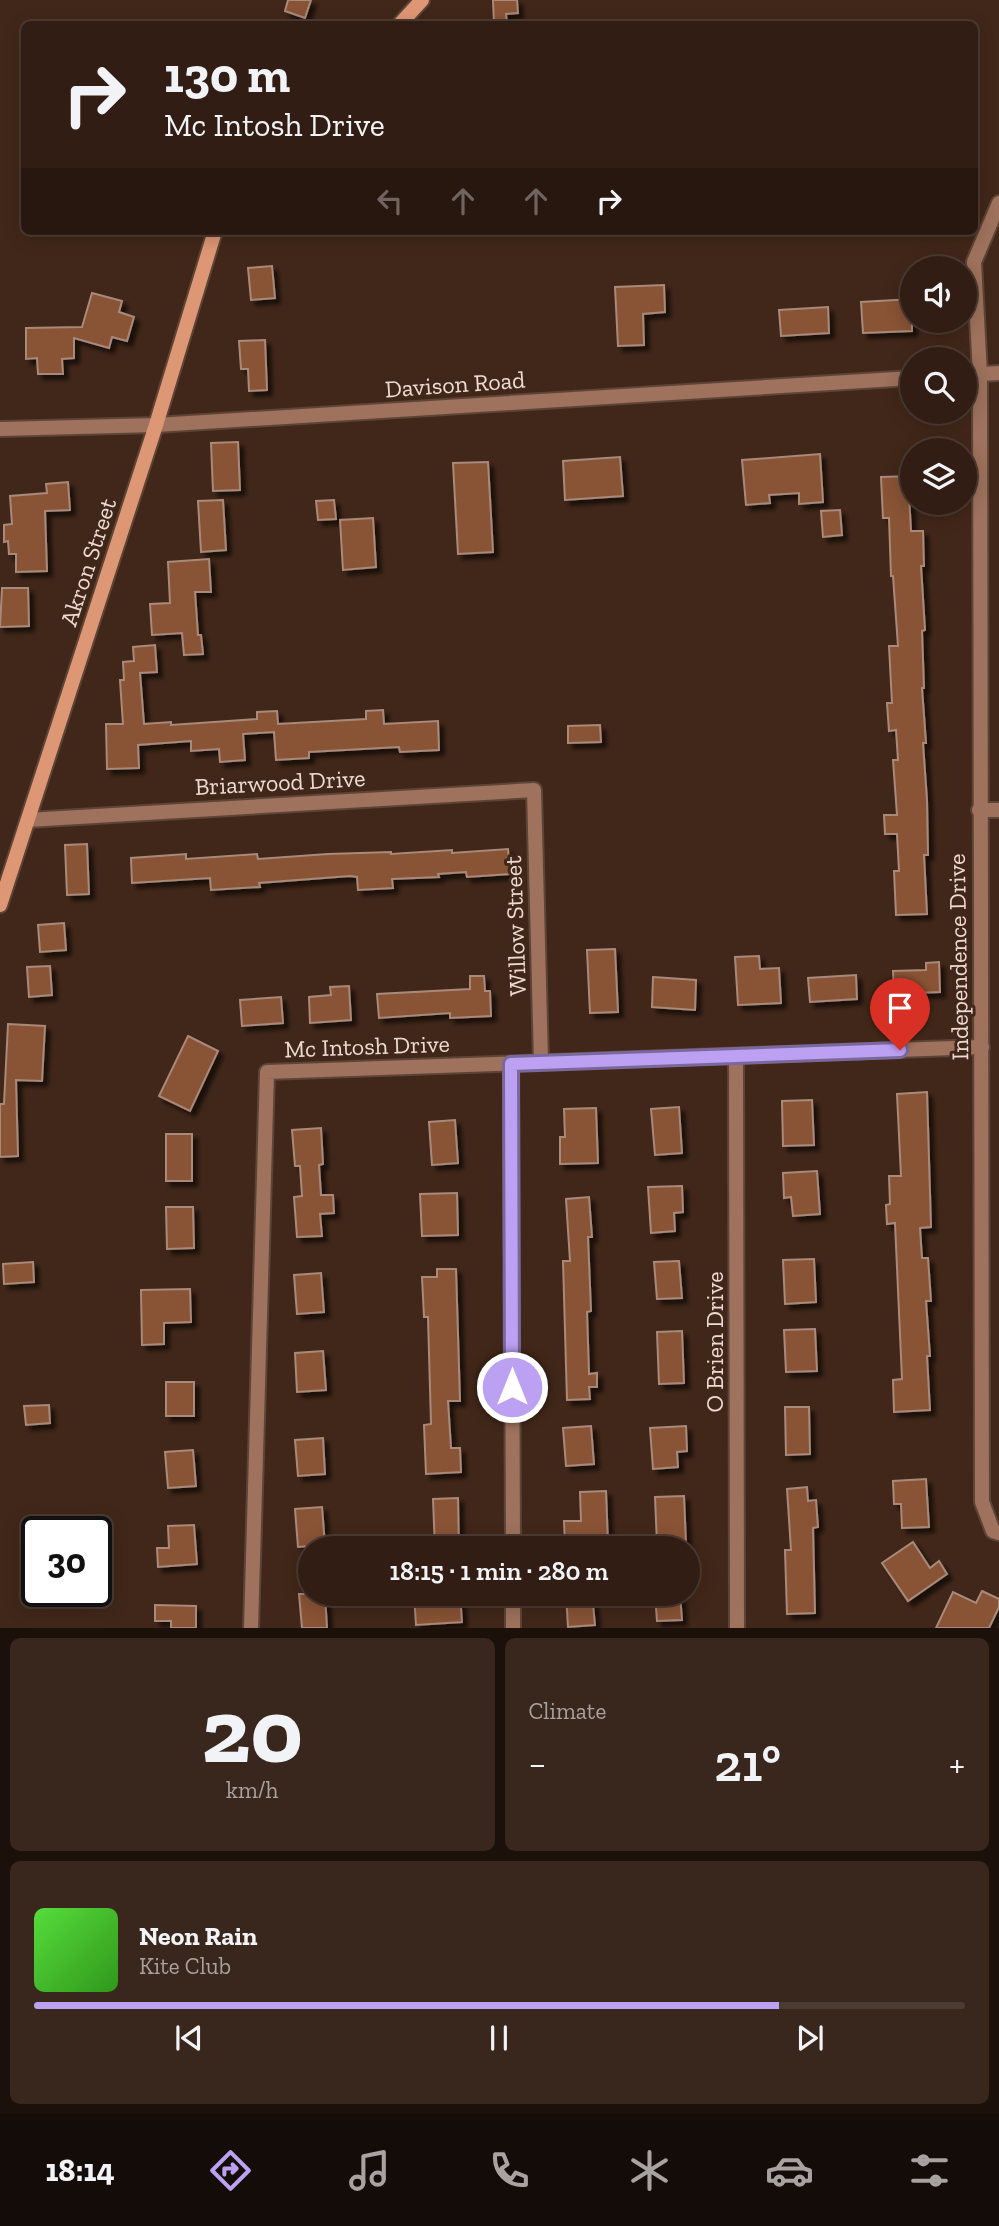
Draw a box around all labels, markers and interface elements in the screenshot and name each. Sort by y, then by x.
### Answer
text: 130 m [164,46,290,105]
icon: right [49,49,140,140]
text: Mc Intosh Drive [164,106,385,144]
icon: left [371,182,409,220]
icon: ahead [444,182,482,220]
icon: ahead [517,182,555,220]
icon: right [590,182,628,220]
map controls [900,256,977,515]
button: sound [900,256,977,333]
button: search [900,347,977,424]
street label: Davison Road [384,365,526,403]
button: layers [900,438,977,515]
street label: Akron Street [54,494,122,630]
street label: Briarwood Drive [194,763,366,801]
street label: Independence Drive [942,853,974,1061]
street label: Willow Street [498,855,532,997]
pin [870,978,930,1050]
icon: arrive [881,989,919,1027]
street label: Mc Intosh Drive [284,1029,450,1063]
street label: O Brien Drive [700,1271,729,1413]
position arrow [475,1350,549,1424]
speed limit sign: 30 [21,1516,112,1607]
text: 18:15 · 1 min · 280 m [390,1555,608,1587]
text: 20 [202,1676,303,1785]
text: Climate [529,1697,606,1725]
text: 21° [714,1732,781,1794]
text: − [529,1741,546,1787]
text: + [949,1741,965,1787]
text: km/h [226,1776,279,1804]
text: Neon Rain [139,1920,257,1952]
text: Kite Club [139,1952,231,1980]
icon: previous [170,2019,208,2057]
icon: pause [480,2019,518,2057]
icon: next [791,2019,829,2057]
icon: directions [206,2146,255,2195]
icon: music [345,2146,394,2195]
icon: phone [485,2146,534,2195]
icon: climate [625,2146,674,2195]
icon: car [765,2146,814,2195]
icon: filters [905,2146,954,2195]
text: 18:14 [45,2151,115,2189]

